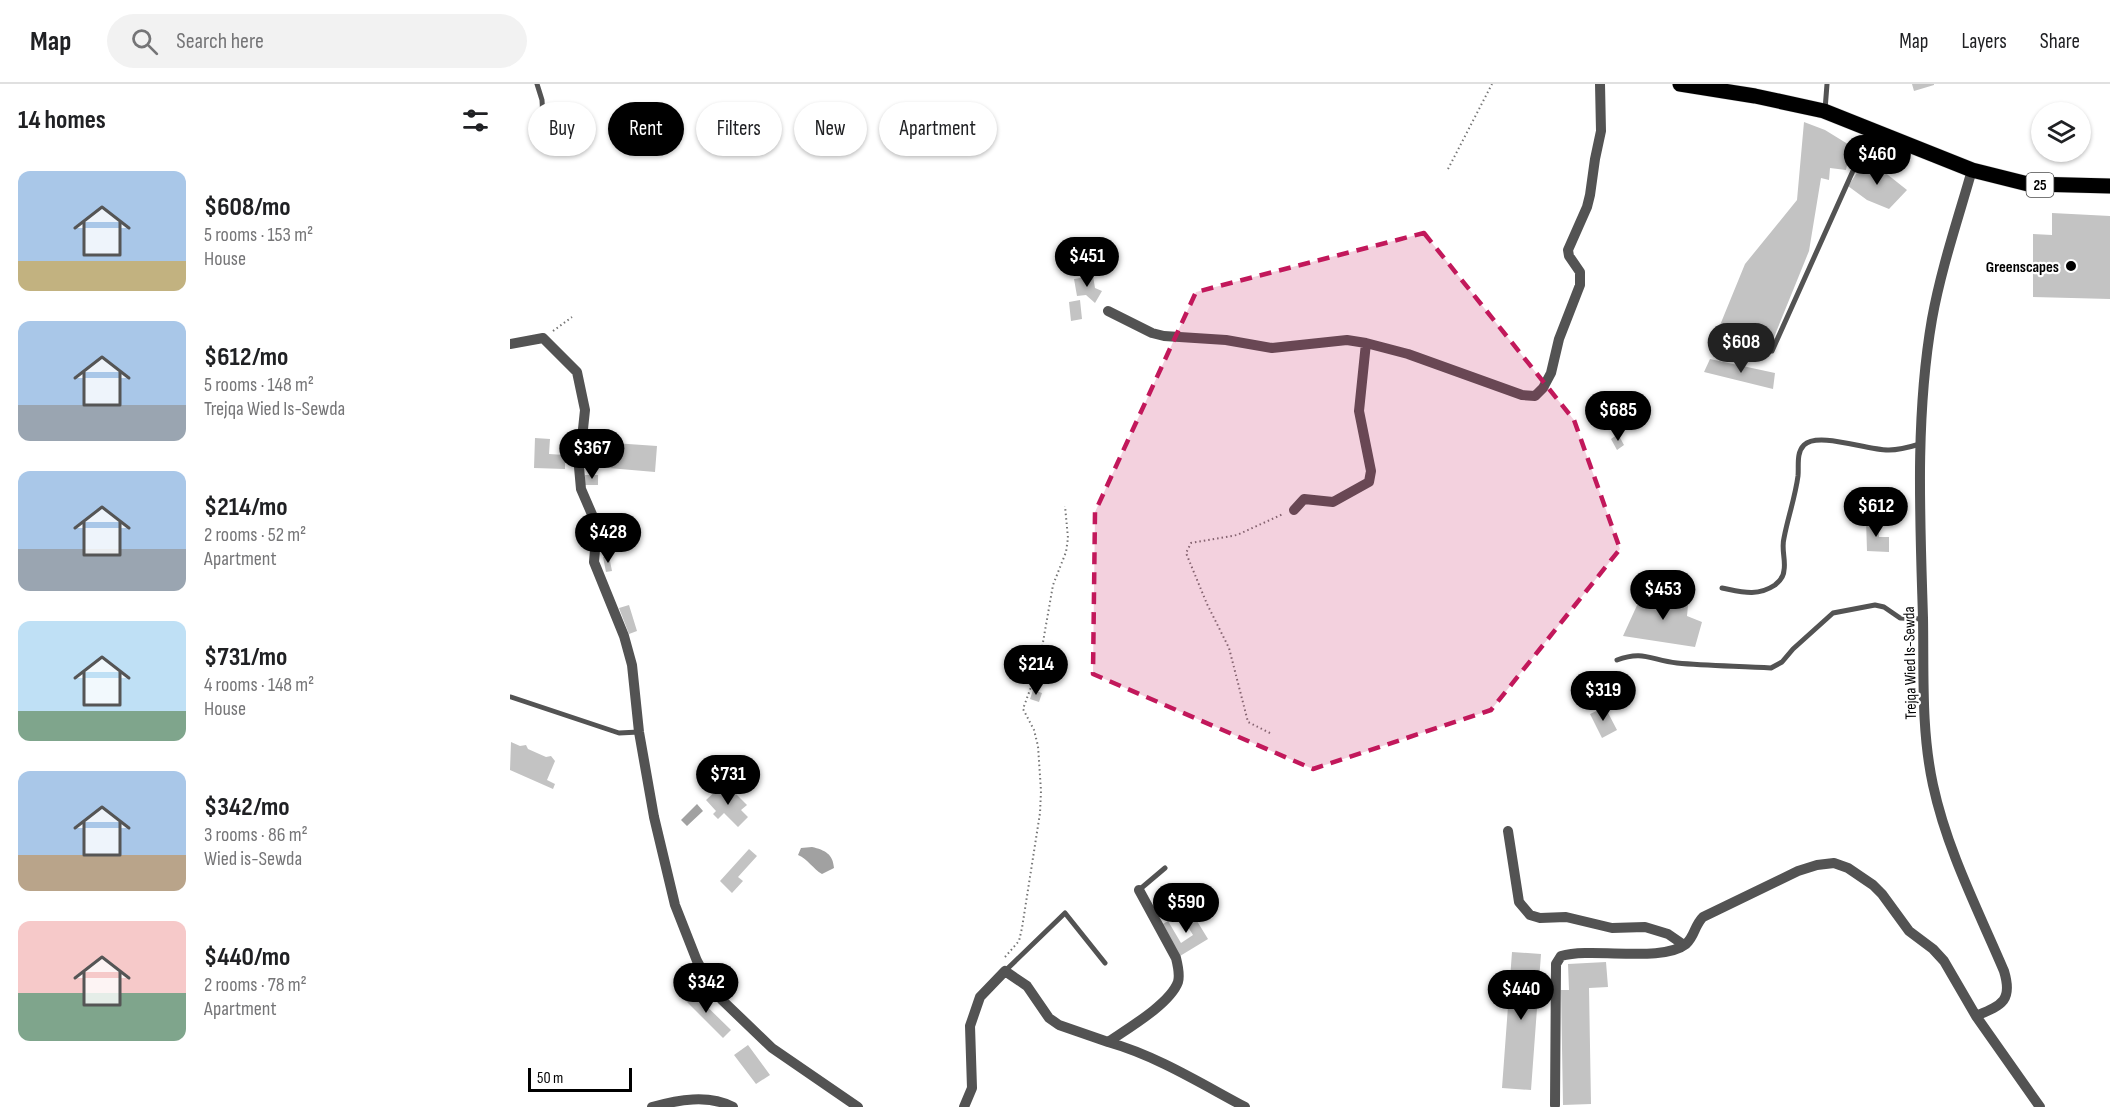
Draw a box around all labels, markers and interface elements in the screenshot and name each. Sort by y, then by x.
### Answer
search box [107,14,527,68]
text: Map [30,25,71,58]
icon: search [128,25,161,58]
text: Search here [176,28,264,55]
text: Map [1899,29,1928,54]
text: Layers [1961,29,2007,54]
text: Share [2040,29,2080,54]
chip: Buy [528,102,596,156]
chip: Rent [608,102,684,156]
chip: Filters [696,102,782,156]
chip: New [794,102,867,156]
chip: Apartment [879,102,997,156]
map controls [2031,102,2091,162]
button: layers [2031,102,2091,162]
icon: filters [459,104,492,137]
text: 14 homes [18,105,106,136]
pin: $460 [1841,135,1913,186]
text: $460 [1858,142,1896,166]
road number: 25 [2026,173,2054,197]
text: $608/mo [204,192,291,223]
icon: home [66,195,138,267]
text: 5 rooms · 153 m² [204,223,313,247]
pin: $451 [1051,237,1123,288]
text: $451 [1069,244,1105,268]
text: House [204,247,246,271]
place label: Greenscapes [1986,258,2059,277]
marker: Greenscapes [2064,259,2078,273]
pin: $608 [1705,323,1777,374]
text: $608 [1722,330,1760,354]
text: $612/mo [204,342,288,373]
icon: home [66,345,138,417]
text: 5 rooms · 148 m² [204,373,314,397]
pin: $685 [1582,391,1654,442]
text: Trejqa Wied Is-Sewda [204,397,345,421]
text: $685 [1599,398,1637,422]
pin: $367 [556,429,628,480]
text: $367 [573,436,611,460]
pin: $612 [1840,487,1912,538]
text: $214/mo [204,492,288,523]
text: $612 [1858,494,1894,518]
icon: home [66,495,138,567]
pin: $428 [572,513,644,564]
text: $428 [589,520,627,544]
text: 2 rooms · 52 m² [204,523,306,547]
text: Apartment [204,547,277,571]
pin: $453 [1627,570,1699,621]
text: $453 [1644,577,1682,601]
street label: Trejqa Wied Is-Sewda [1900,606,1921,720]
text: $731/mo [204,642,287,673]
icon: home [66,645,138,717]
pin: $214 [1000,645,1072,696]
text: $214 [1018,652,1054,676]
pin: $319 [1567,671,1639,722]
text: 4 rooms · 148 m² [204,673,314,697]
text: $319 [1585,678,1621,702]
text: House [204,697,246,721]
pin: $731 [692,755,764,806]
text: $731 [710,762,746,786]
text: $342/mo [204,792,290,823]
icon: home [66,795,138,867]
text: 3 rooms · 86 m² [204,823,308,847]
text: Wied is-Sewda [204,847,302,871]
pin: $590 [1150,883,1222,934]
text: $590 [1167,890,1205,914]
text: $440/mo [204,942,290,973]
icon: home [66,945,138,1017]
pin: $342 [670,963,742,1014]
text: $342 [687,970,725,994]
pin: $440 [1485,970,1557,1021]
text: 2 rooms · 78 m² [204,973,307,997]
text: $440 [1502,977,1540,1001]
text: Apartment [204,997,277,1021]
scale bar [528,1065,632,1092]
text: 50 m [537,1069,563,1088]

